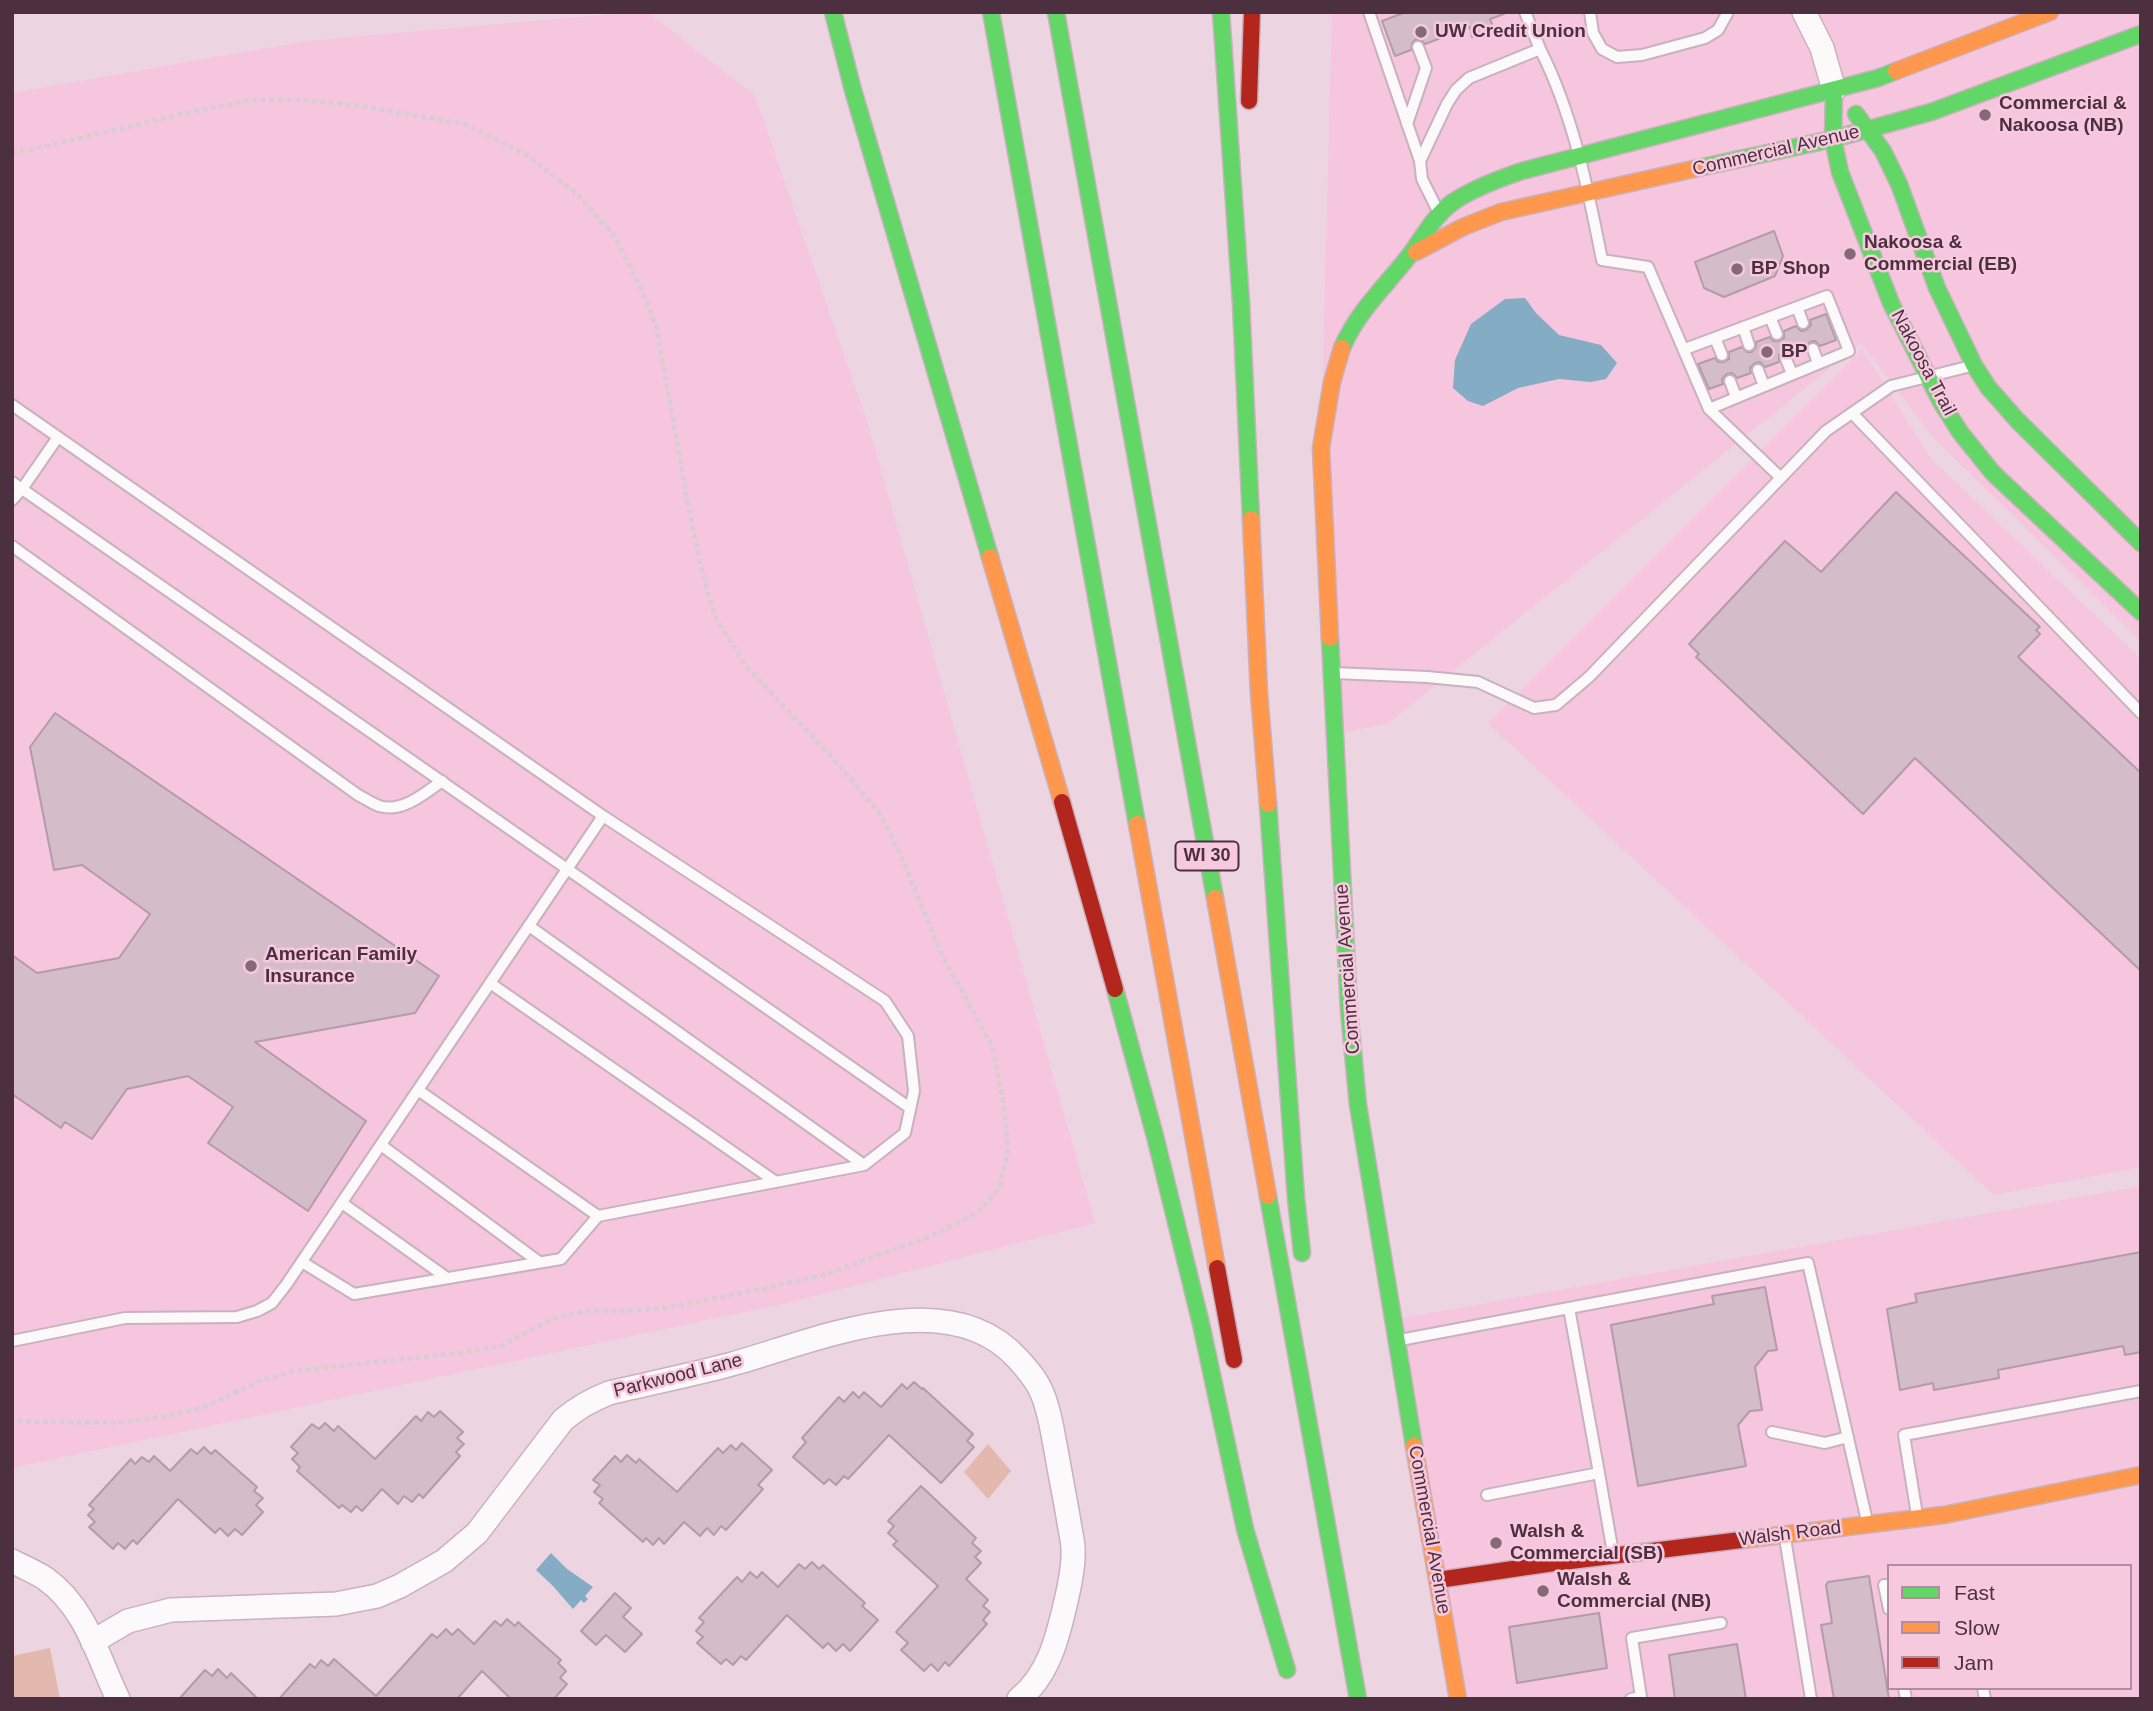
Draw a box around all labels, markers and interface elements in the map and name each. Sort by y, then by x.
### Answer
place label: UW Credit Union [1435,21,1586,43]
marker: UW Credit Union [1413,24,1429,40]
place label: Commercial & Nakoosa (NB) [1999,93,2127,137]
marker: Commercial & Nakoosa (NB) [1977,107,1993,123]
street label: Commercial Avenue [1690,121,1862,181]
place label: Nakoosa & Commercial (EB) [1864,232,2017,276]
marker: Nakoosa & Commercial (EB) [1842,246,1858,262]
place label: BP Shop [1751,258,1830,280]
marker: BP Shop [1729,261,1745,277]
street label: Nakoosa Trail [1886,306,1960,420]
place label: BP [1781,341,1807,363]
marker: BP [1759,344,1775,360]
road number: WI 30 [1176,842,1238,870]
street label: Commercial Avenue [1331,883,1365,1055]
place label: American Family Insurance [265,944,417,988]
marker: American Family Insurance [243,958,259,974]
street label: Parkwood Lane [611,1349,745,1403]
street label: Commercial Avenue [1403,1444,1455,1616]
street label: Walsh Road [1738,1516,1842,1552]
place label: Walsh & Commercial (SB) [1510,1521,1663,1565]
marker: Walsh & Commercial (SB) [1488,1535,1504,1551]
legend [1887,1564,2132,1690]
place label: Walsh & Commercial (NB) [1557,1569,1711,1613]
text: Fast [1954,1581,1995,1604]
marker: Walsh & Commercial (NB) [1535,1583,1551,1599]
text: Slow [1954,1616,2000,1639]
text: Jam [1954,1651,1994,1674]

